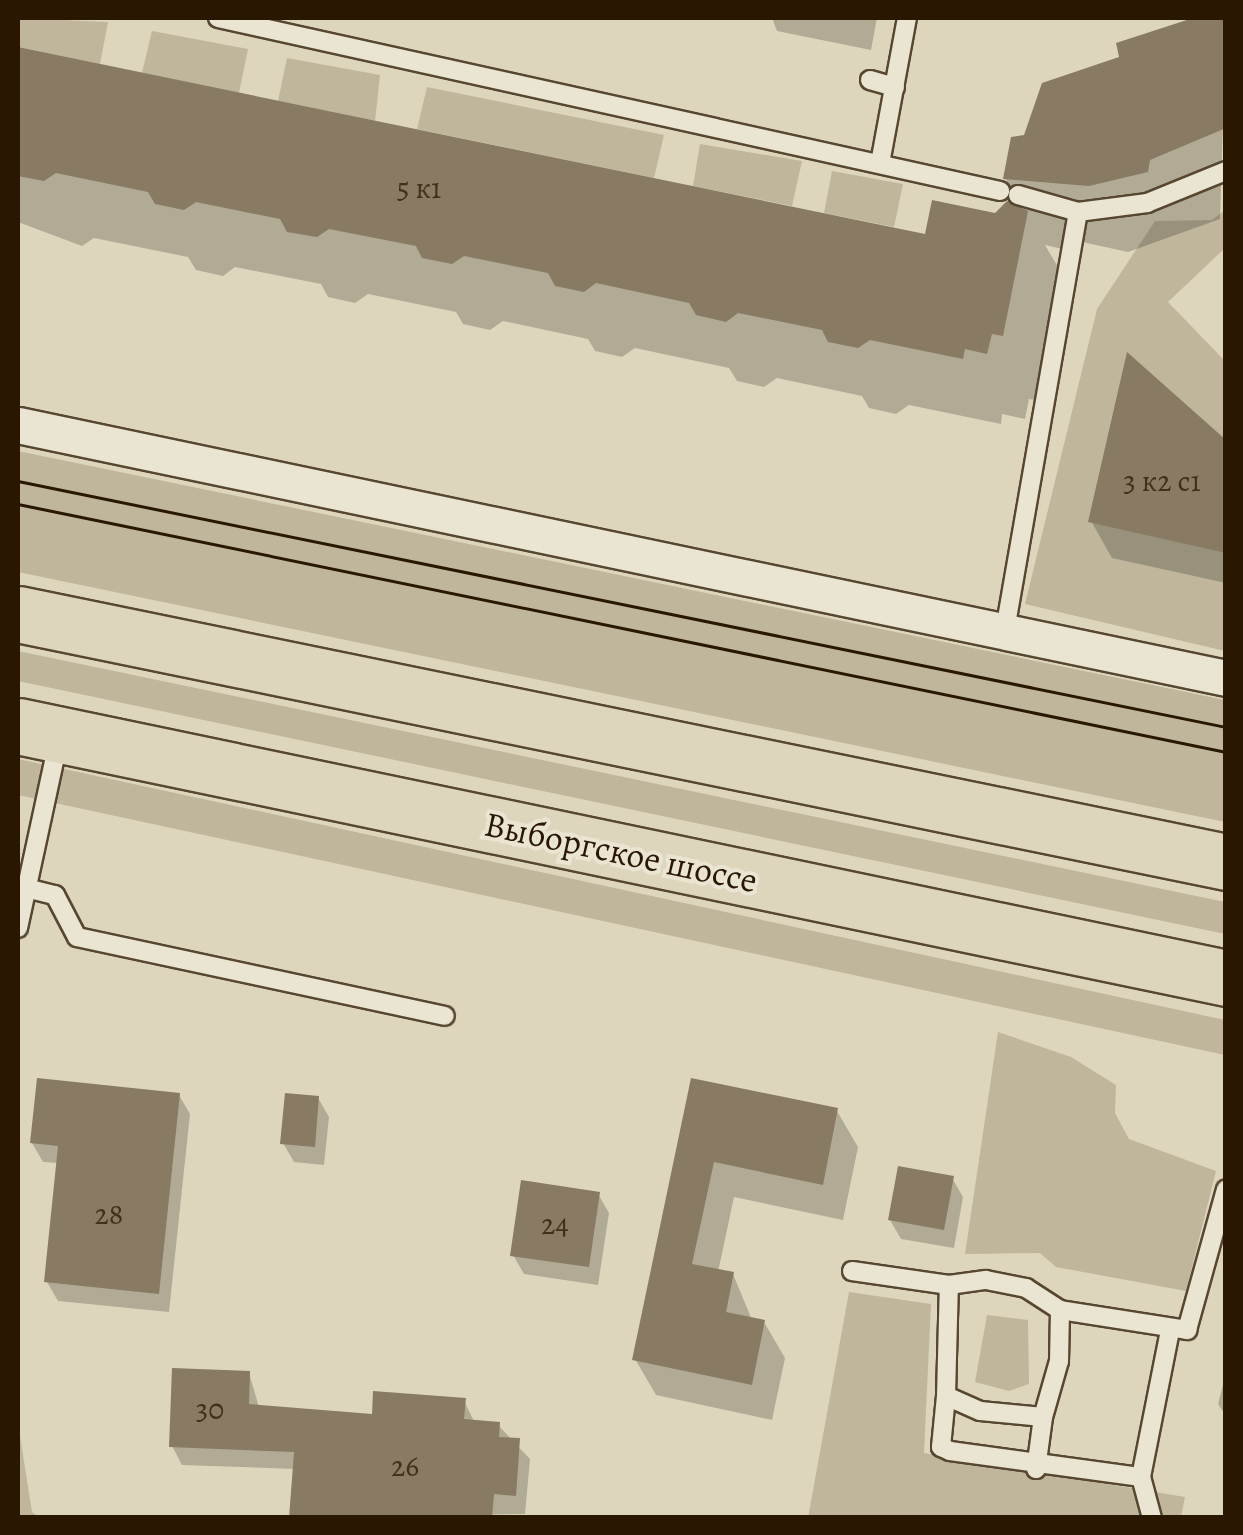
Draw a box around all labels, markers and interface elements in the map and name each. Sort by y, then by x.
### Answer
house number: 5 к1 [397,170,441,206]
house number: 3 к2 с1 [1123,463,1201,499]
street label: Выборгское шоссе [481,803,761,901]
house number: 28 [95,1196,123,1232]
house number: 24 [541,1206,569,1242]
house number: 30 [196,1391,224,1427]
house number: 26 [391,1448,419,1484]

